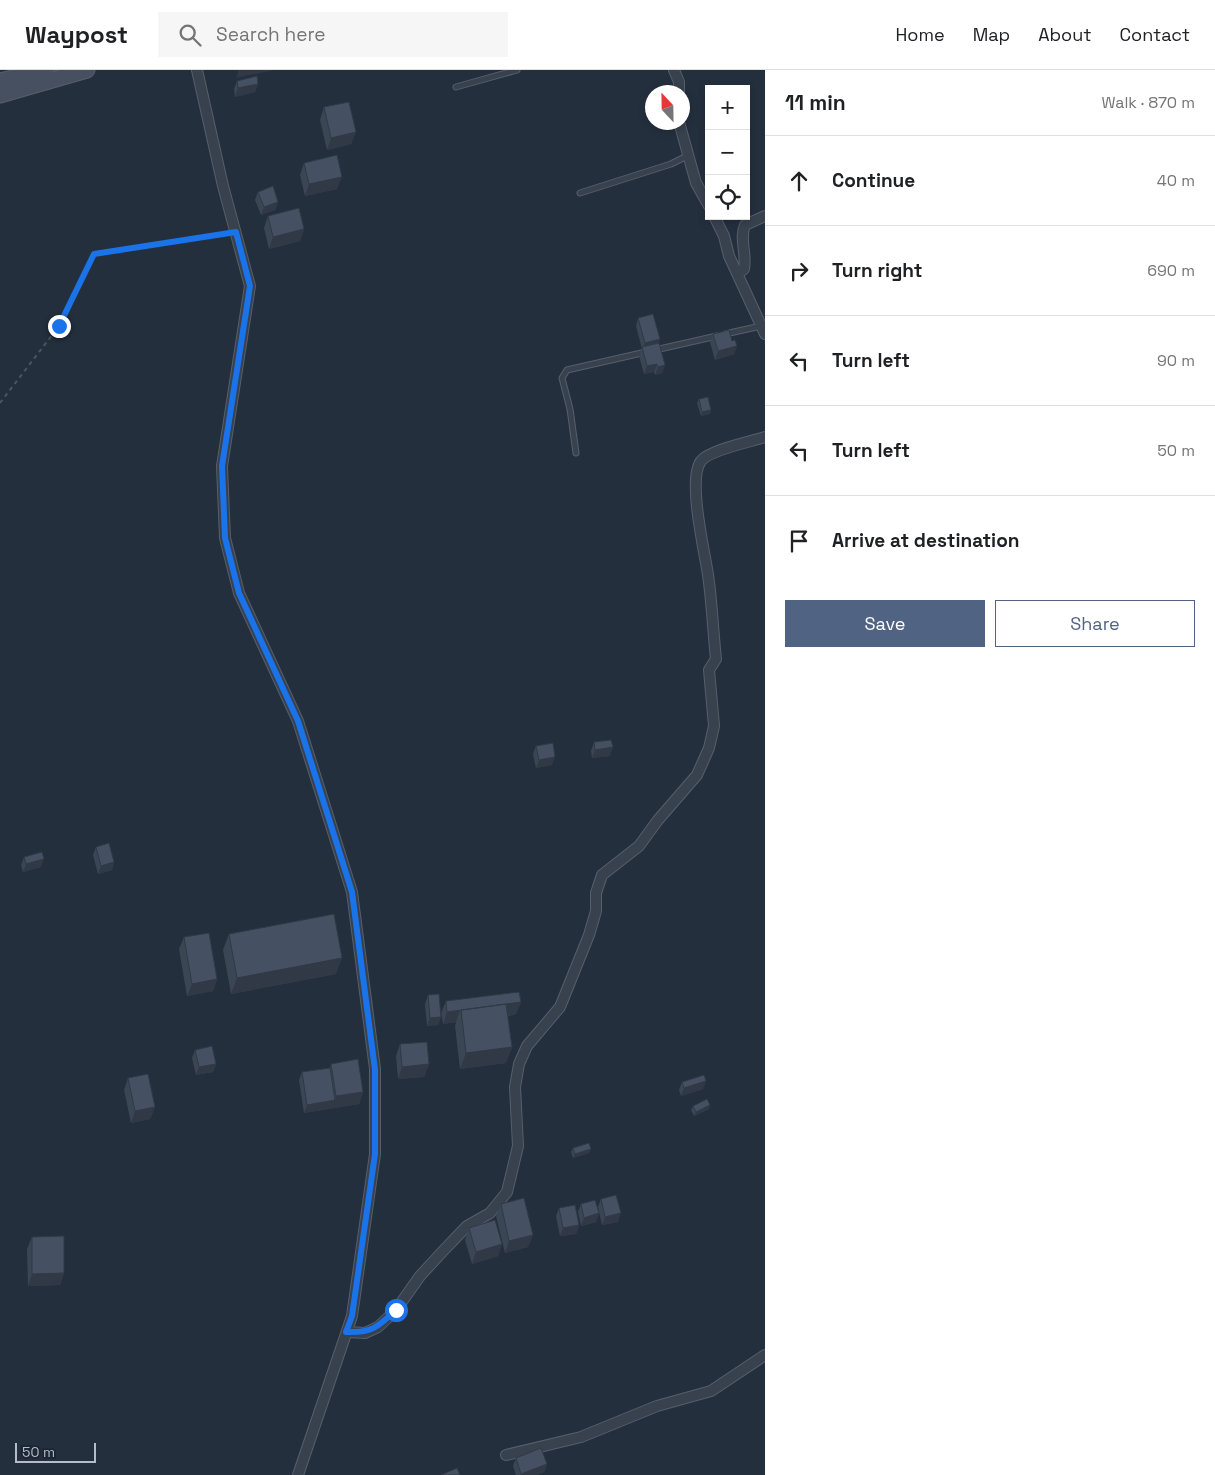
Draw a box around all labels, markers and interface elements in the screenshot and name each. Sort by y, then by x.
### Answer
search box [158,12,508,57]
text: Waypost [25,19,128,50]
icon: search [176,21,204,49]
text: Search here [216,22,326,47]
text: Home [896,23,945,46]
text: Map [973,23,1010,46]
text: About [1038,23,1092,46]
text: Contact [1120,23,1190,46]
north arrow [645,85,690,130]
map controls [705,85,750,220]
button: + [705,85,750,130]
text: 11 min [785,89,846,116]
text: Walk · 870 m [1101,92,1195,113]
button: − [705,130,750,175]
icon: ahead [785,167,813,195]
text: Continue [832,168,915,193]
text: 40 m [1157,170,1195,191]
button: locate [705,175,750,220]
icon: right [785,257,813,285]
text: Turn right [832,258,922,283]
text: 690 m [1147,260,1195,281]
route end [48,315,71,338]
icon: left [785,347,813,375]
text: Turn left [832,348,910,373]
text: 90 m [1157,350,1195,371]
icon: left [785,437,813,465]
text: Turn left [832,438,910,463]
text: 50 m [1157,440,1195,461]
icon: arrive [785,527,813,555]
text: Arrive at destination [832,528,1020,553]
button: Save [785,600,985,647]
button: Share [995,600,1195,647]
route start [385,1299,408,1322]
scale bar [15,1440,96,1463]
text: 50 m [22,1443,55,1461]

